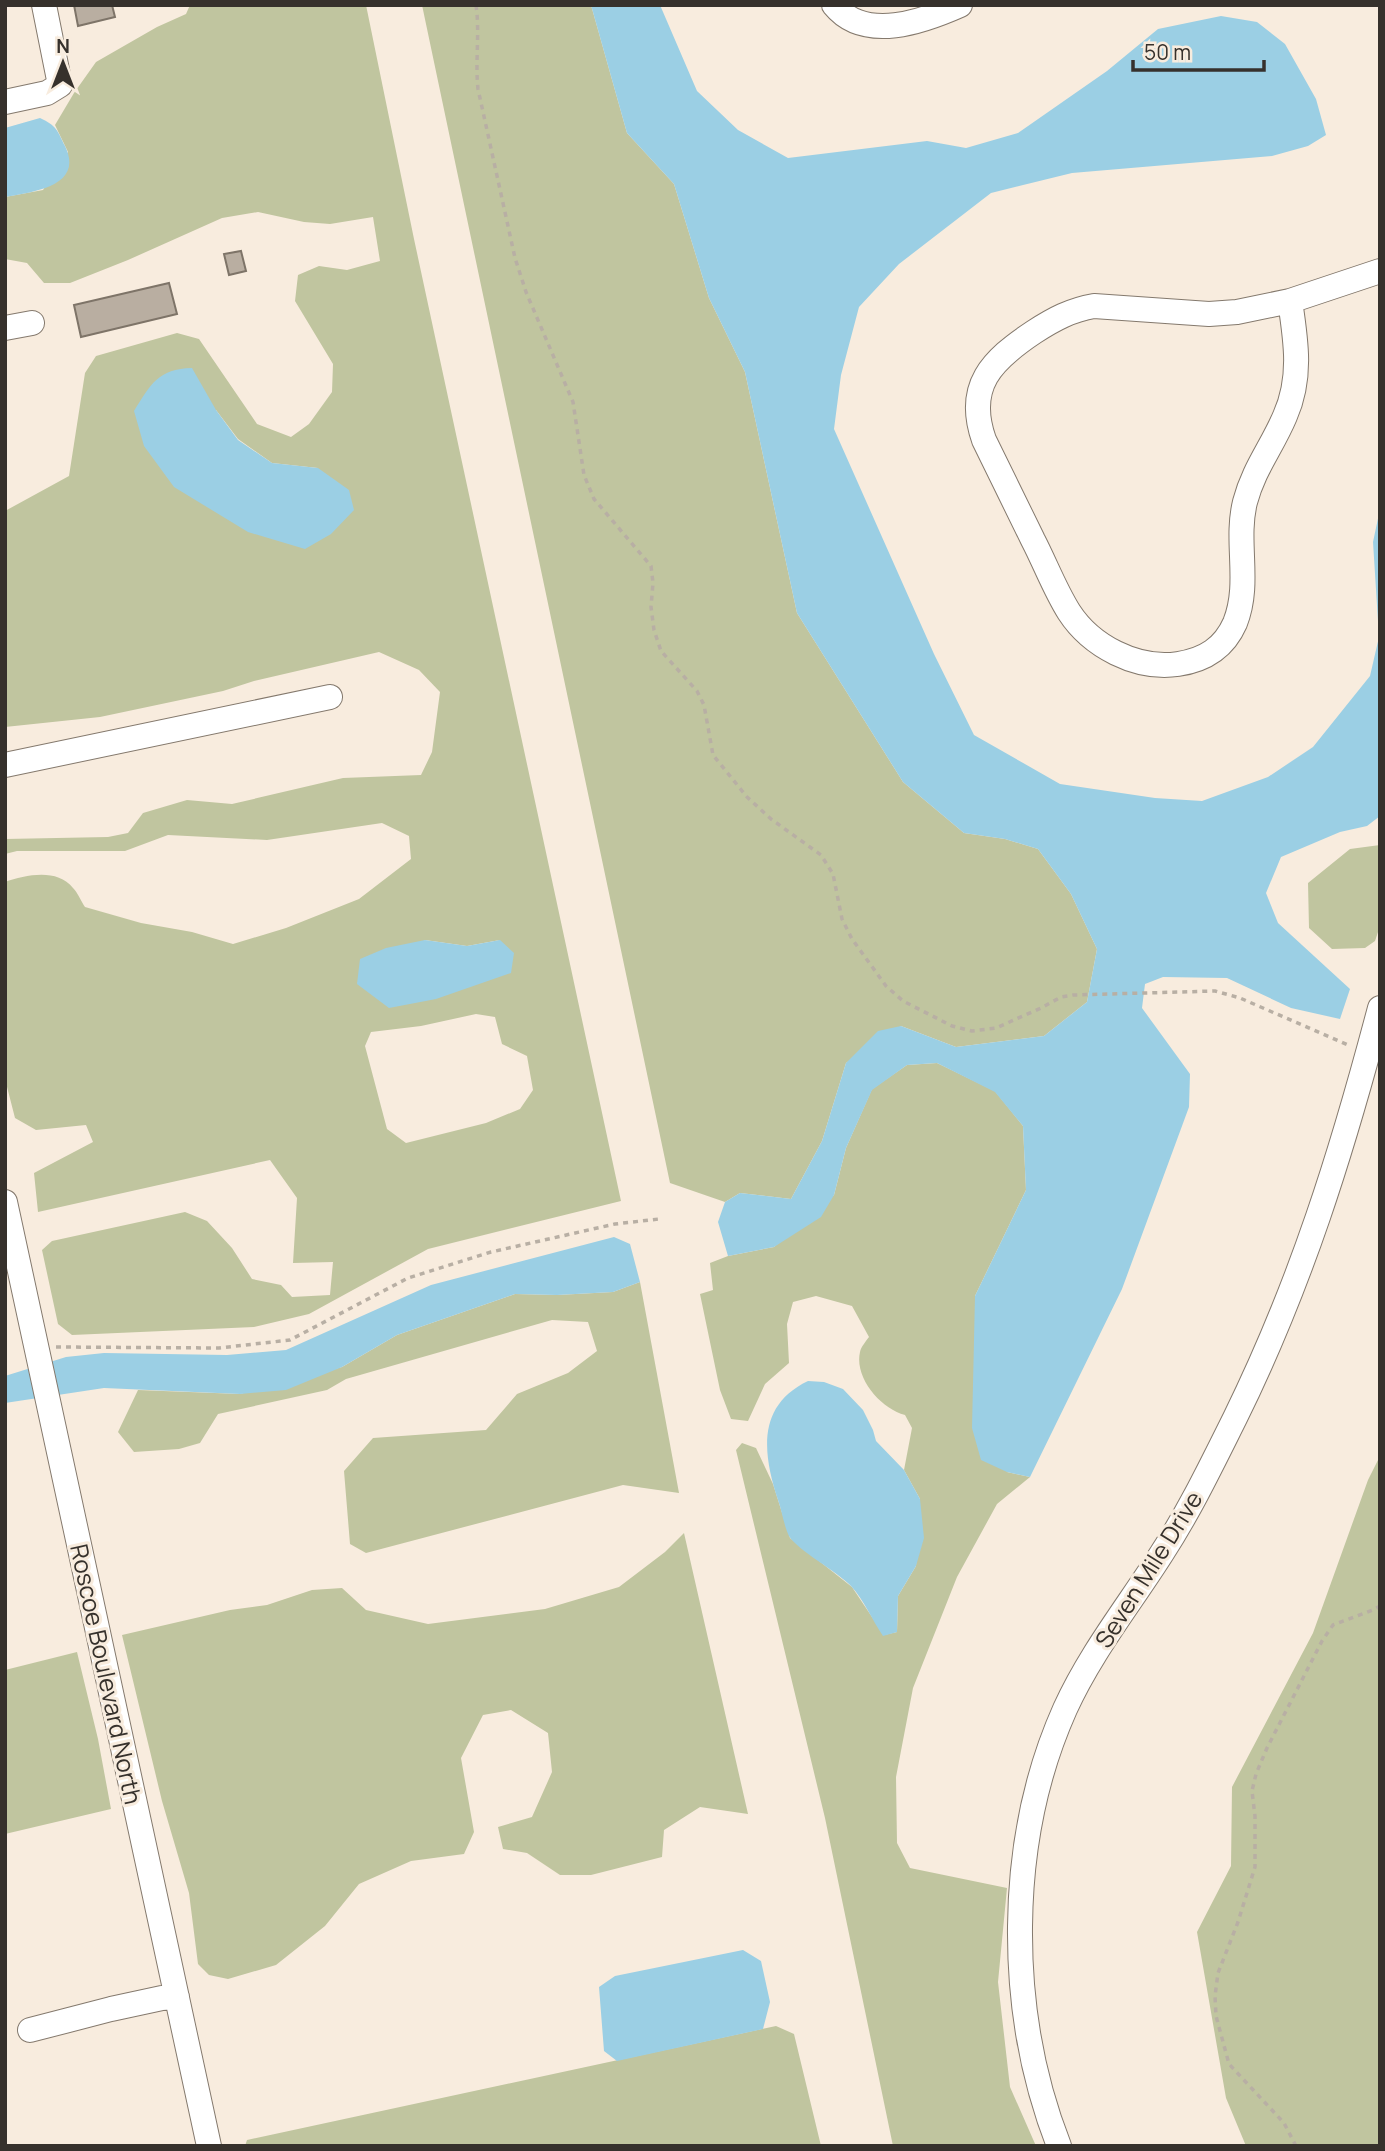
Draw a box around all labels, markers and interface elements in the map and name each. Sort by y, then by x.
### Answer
north arrow [28,28,98,98]
scale bar [1133,28,1264,72]
text: N [56,33,70,59]
text: 50 m [1144,38,1191,66]
street label: Seven Mile Drive [1087,1484,1209,1654]
street label: Roscoe Boulevard North [63,1541,151,1807]

